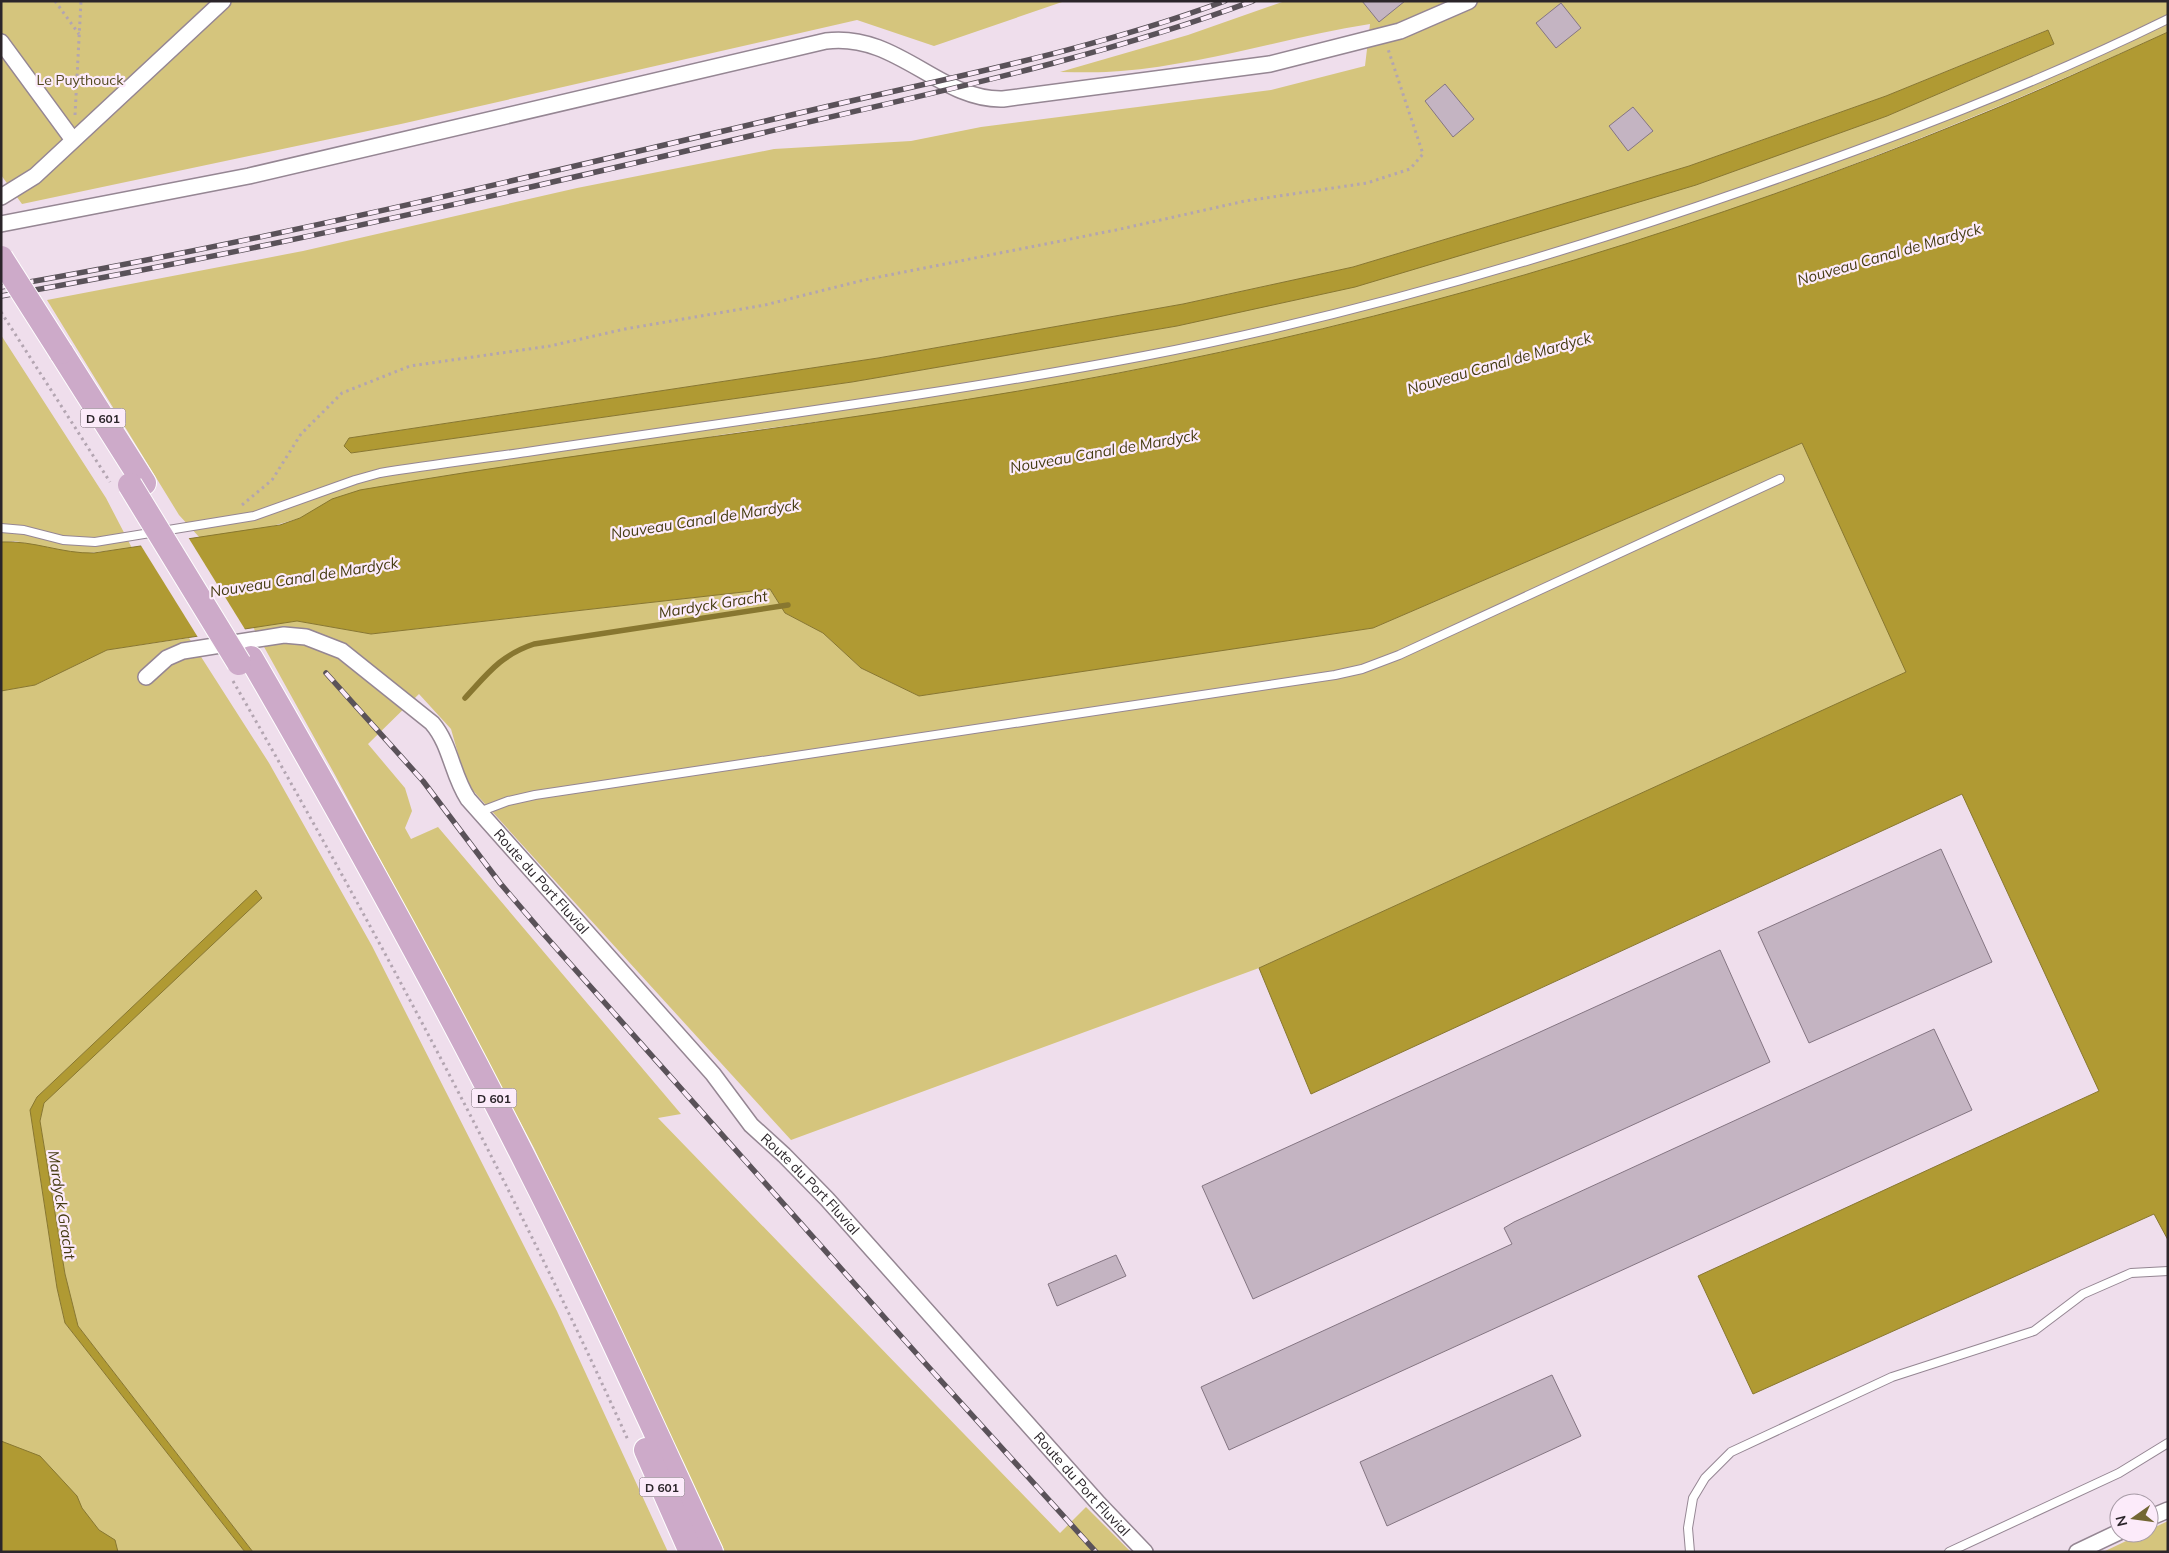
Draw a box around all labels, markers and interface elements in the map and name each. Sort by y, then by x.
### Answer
park label: Le Puythouck [37,71,124,89]
water label: Nouveau Canal de Mardyck [1795,218,1984,289]
water label: Nouveau Canal de Mardyck [1405,327,1594,398]
road number: D 601 [80,408,126,428]
water label: Nouveau Canal de Mardyck [1008,425,1201,477]
water label: Nouveau Canal de Mardyck [609,495,802,543]
water label: Nouveau Canal de Mardyck [208,553,401,601]
water label: Mardyck Gracht [657,586,770,622]
street label: Route du Port Fluvial [490,825,593,938]
road number: D 601 [472,1088,516,1108]
street label: Route du Port Fluvial [757,1129,863,1238]
water label: Mardyck Gracht [44,1149,80,1262]
street label: Route du Port Fluvial [1030,1428,1134,1540]
road number: D 601 [640,1478,684,1496]
north arrow [2109,1493,2159,1543]
text: N [2111,1514,2131,1528]

